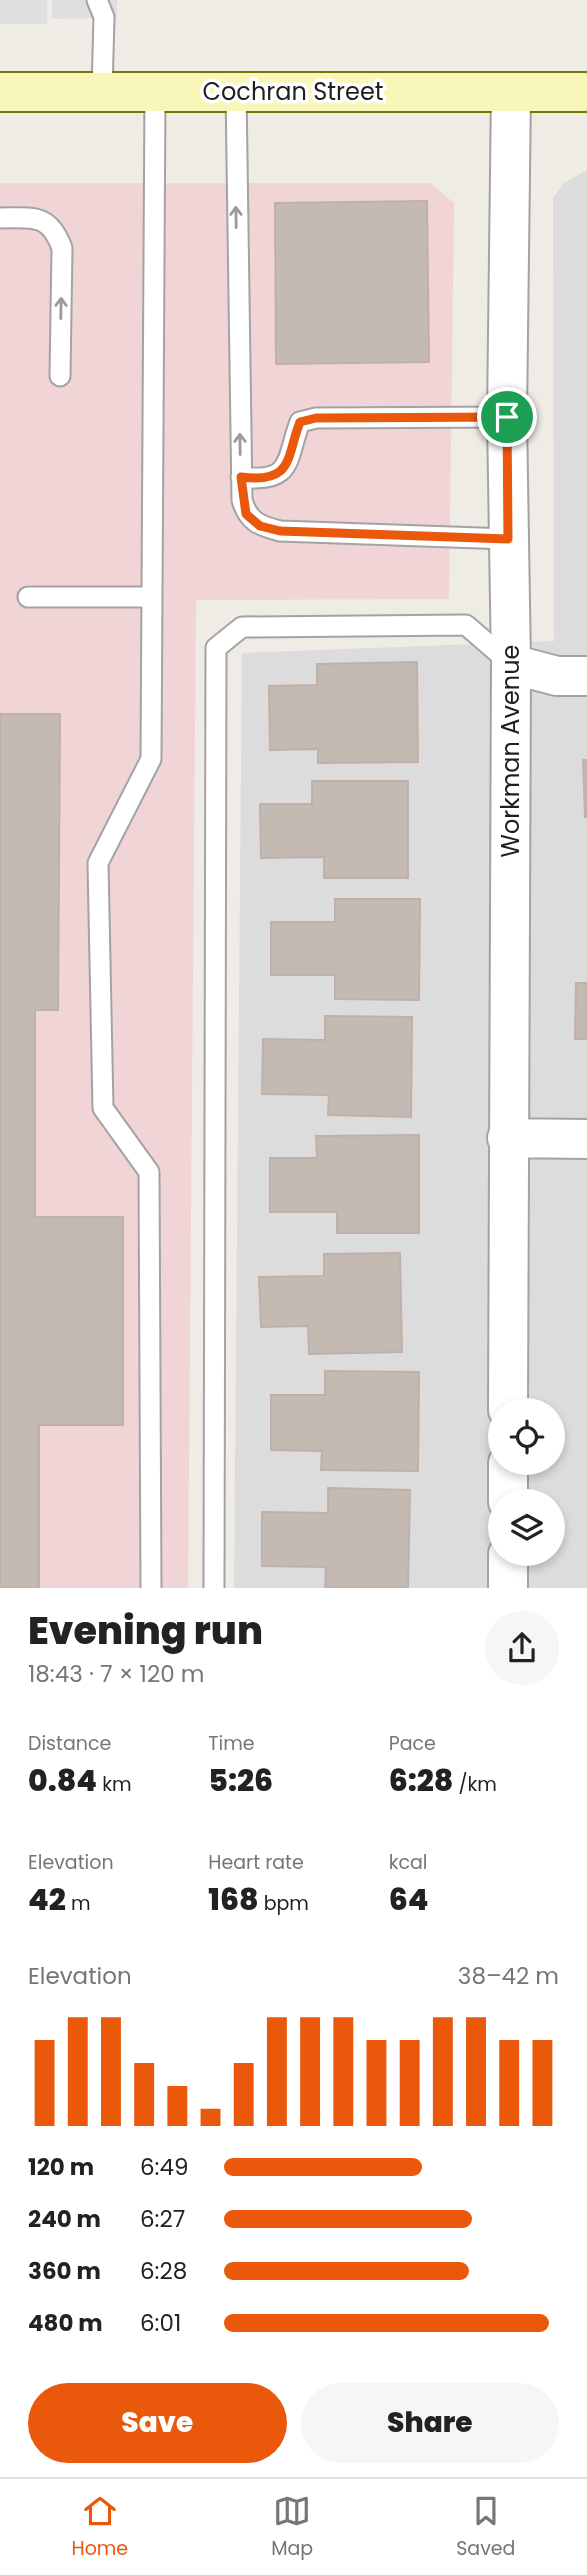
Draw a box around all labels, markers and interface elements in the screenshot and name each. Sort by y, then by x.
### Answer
street label: Cochran Street [202,75,384,108]
one-way arrow [229,206,242,229]
one-way arrow [54,296,68,319]
pin [477,387,537,447]
icon: arrive [488,398,526,436]
one-way arrow [234,433,247,456]
street label: Workman Avenue [494,645,527,857]
map controls [488,1398,565,1566]
button: locate [488,1398,565,1475]
button: layers [488,1489,565,1566]
text: Evening run [28,1604,263,1657]
button: share [485,1611,559,1685]
text: 18:43 · 7 × 120 m [28,1658,204,1690]
text: Distance [28,1730,111,1757]
text: Time [208,1730,255,1757]
text: Pace [389,1730,436,1757]
text: 0.84 [28,1759,97,1802]
text: 5:26 [208,1759,273,1802]
text: 6:28 [389,1759,453,1802]
text: km [97,1771,132,1798]
text: /km [453,1771,497,1798]
text: Elevation [28,1849,114,1876]
text: Heart rate [208,1849,304,1876]
text: kcal [389,1849,428,1876]
text: 42 [28,1878,66,1921]
text: 168 [208,1878,259,1921]
text: 64 [389,1878,428,1921]
text: m [66,1890,90,1917]
text: bpm [259,1890,309,1917]
text: Elevation [28,1960,132,1992]
text: 38–42 m [458,1960,559,1992]
text: 120 m [28,2151,94,2183]
text: 6:49 [140,2151,188,2183]
text: 240 m [28,2203,101,2235]
text: 6:27 [140,2203,185,2235]
text: 360 m [28,2255,101,2287]
text: 6:28 [140,2255,187,2287]
text: 480 m [28,2307,103,2339]
text: 6:01 [140,2307,181,2339]
button: Save [28,2383,287,2463]
button: Share [301,2383,559,2463]
tab: Home [71,2492,128,2563]
tab: Map [271,2492,313,2563]
tab: Saved [456,2492,515,2563]

